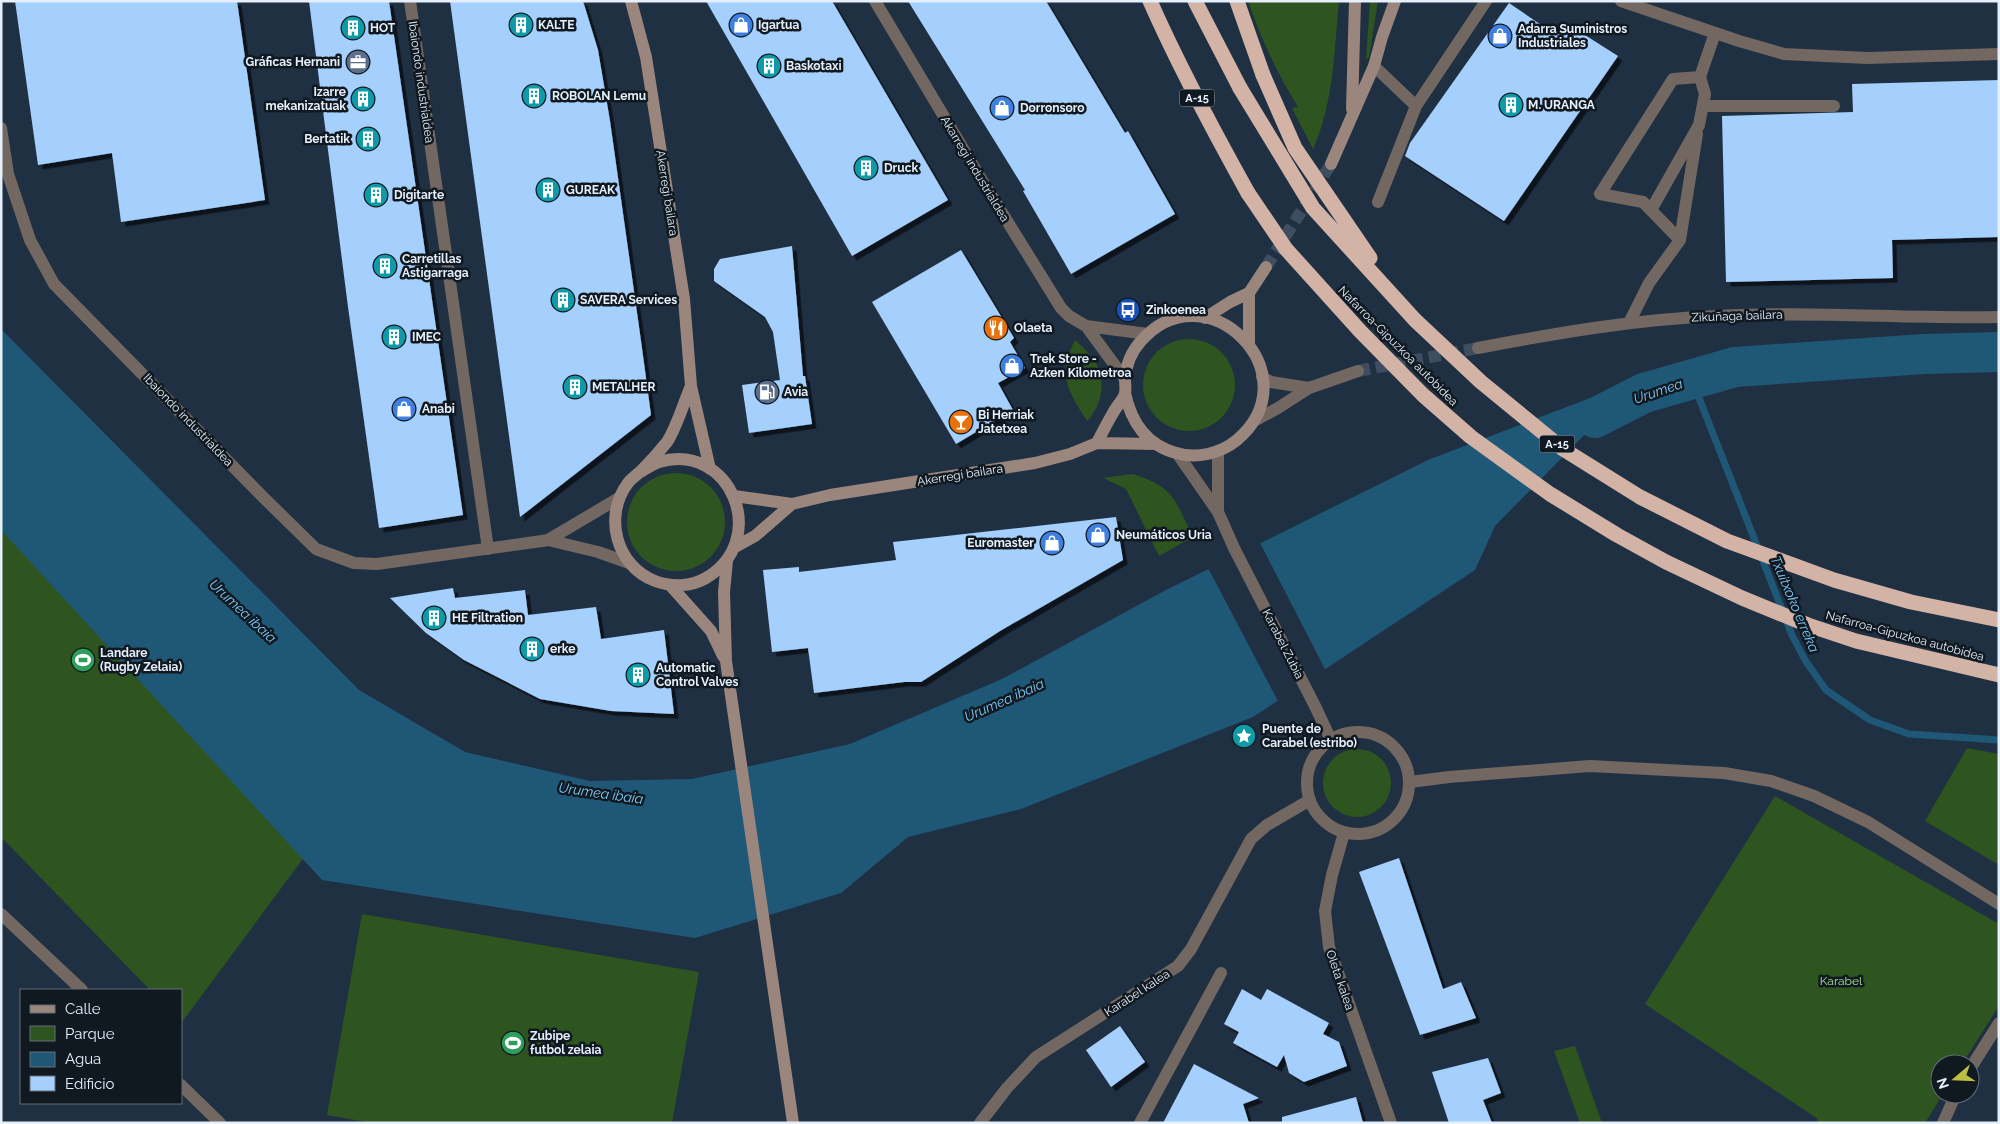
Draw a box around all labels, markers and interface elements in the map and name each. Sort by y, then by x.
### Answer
building icon: KALTE [508,12,534,38]
shop icon: Igartua [728,12,754,38]
building icon: HOT [340,15,366,41]
place label: KALTE [538,18,575,32]
place label: Igartua [758,18,800,32]
street label: Ibaiondo industrialdea [406,20,436,144]
place label: HOT [370,21,396,35]
place label: Adarra Suministros Industriales [1518,22,1627,50]
shop icon: Adarra Suministros Industriales [1487,23,1513,49]
office icon: Gráficas Hernani [345,49,371,75]
building icon: Baskotaxi [756,53,782,79]
place label: Gráficas Hernani [245,55,340,69]
place label: Baskotaxi [786,59,841,73]
building icon: ROBOLAN Lemu [521,83,547,109]
place label: Izarre mekanizatuak [265,85,346,113]
building icon: Izarre mekanizatuak [350,86,376,112]
place label: ROBOLAN Lemu [552,89,646,103]
road number: A-15 [1180,90,1214,106]
building icon: M. URANGA [1498,92,1524,118]
shop icon: Dorronsoro [989,95,1015,121]
place label: M. URANGA [1528,98,1596,112]
place label: Dorronsoro [1020,101,1085,115]
street label: Akarregi industrialdea [938,114,1012,224]
building icon: Bertatik [355,126,381,152]
place label: Bertatik [304,132,350,146]
street label: Akerregi bailara [653,149,681,237]
building icon: Druck [853,155,879,181]
place label: Druck [884,161,918,175]
building icon: GUREAK [535,177,561,203]
building icon: Digitarte [363,182,389,208]
place label: GUREAK [566,183,616,197]
place label: Digitarte [394,188,444,202]
place label: Carretillas Astigarraga [402,252,469,280]
building icon: Carretillas Astigarraga [372,253,398,279]
street label: Nafarroa-Gipuzkoa autobidea [1335,283,1461,409]
building icon: SAVERA Services [550,287,576,313]
place label: SAVERA Services [580,293,677,307]
bus stop icon: Zinkoenea [1115,297,1141,323]
place label: Zinkoenea [1146,303,1206,317]
street label: Zikuñaga bailara [1691,307,1783,325]
restaurant icon: Olaeta [983,315,1009,341]
place label: Olaeta [1014,321,1052,335]
building icon: IMEC [381,324,407,350]
place label: IMEC [412,330,441,344]
place label: Trek Store - Azken Kilometroa [1030,352,1132,380]
shop icon: Trek Store - Azken Kilometroa [999,353,1025,379]
street label: Ibaiondo industrialdea [140,371,236,469]
building icon: METALHER [562,374,588,400]
water label: Urumea [1631,375,1685,407]
fuel station icon: Avia [754,379,780,405]
place label: METALHER [592,380,655,394]
place label: Avia [784,385,808,399]
shop icon: Anabi [391,396,417,422]
place label: Anabi [422,402,455,416]
place label: Bi Herriak Jatetxea [978,408,1034,436]
bar icon: Bi Herriak Jatetxea [948,409,974,435]
road number: A-15 [1540,436,1574,452]
street label: Akerregi bailara [916,461,1004,489]
shop icon: Neumáticos Uria [1085,522,1111,548]
place label: Neumáticos Uria [1116,528,1212,542]
shop icon: Euromaster [1039,530,1065,556]
place label: Euromaster [967,536,1034,550]
water label: Txuitxoko erreka [1768,553,1822,655]
water label: Urumea ibaia [206,576,280,646]
building icon: HE Filtration [421,605,447,631]
street label: Karabel Zubia [1259,607,1307,681]
street label: Nafarroa-Gipuzkoa autobidea [1824,608,1986,664]
place label: HE Filtration [452,611,523,625]
building icon: erke [519,636,545,662]
place label: erke [550,642,575,656]
place label: Landare (Rugby Zelaia) [100,646,182,674]
sports icon: Landare (Rugby Zelaia) [70,647,96,673]
place label: Automatic Control Valves [656,661,738,689]
building icon: Automatic Control Valves [625,662,651,688]
water label: Urumea ibaia [962,675,1046,725]
place label: Puente de Carabel (estribo) [1262,722,1357,750]
place icon: Puente de Carabel (estribo) [1231,723,1257,749]
water label: Urumea ibaia [558,779,644,807]
street label: Oleta kalea [1323,948,1357,1012]
street label: Karabel kalea [1102,967,1172,1019]
park label: Karabel [1820,974,1863,988]
legend [20,989,182,1104]
text: Calle [65,1000,101,1018]
text: Parque [65,1025,115,1043]
place label: Zubipe futbol zelaia [530,1029,601,1057]
sports icon: Zubipe futbol zelaia [500,1030,526,1056]
text: Agua [65,1050,101,1068]
north arrow [1930,1054,1980,1104]
text: Edificio [65,1075,115,1093]
text: N [1933,1076,1952,1091]

